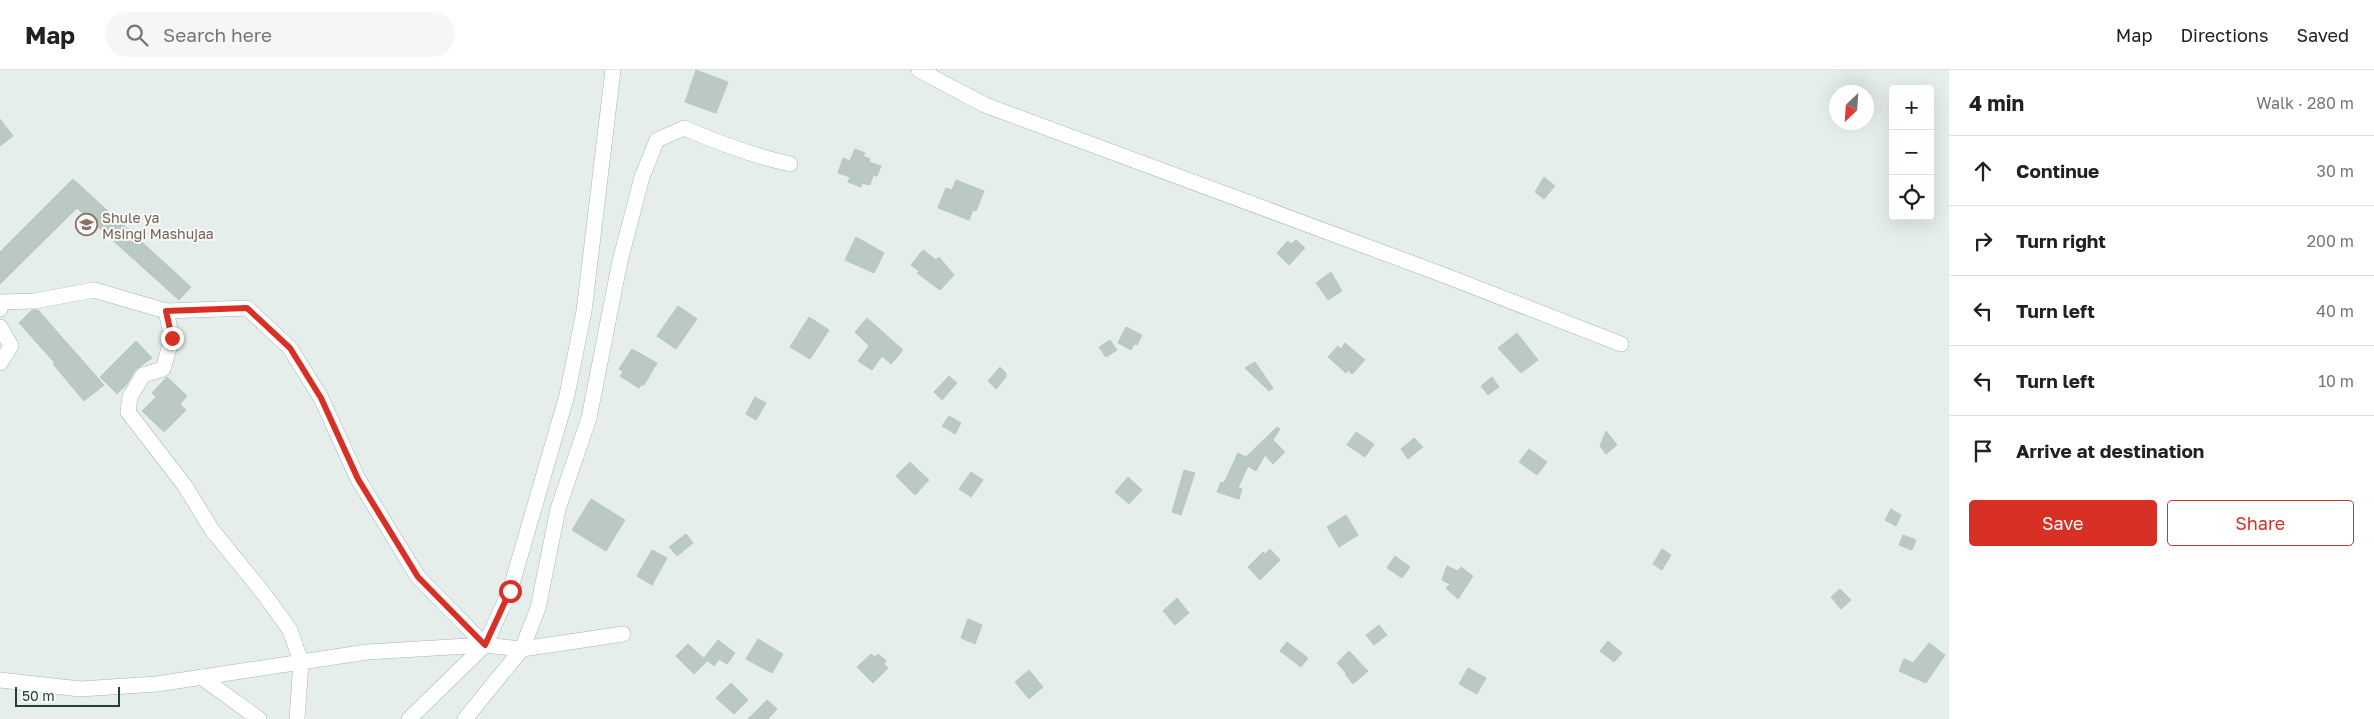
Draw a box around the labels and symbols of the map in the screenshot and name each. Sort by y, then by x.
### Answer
north arrow [1829,85,1874,130]
place label: Shule ya Msingi Mashujaa [102,209,214,242]
school or university icon: Shule ya Msingi Mashujaa [74,213,98,237]
route end [161,327,184,350]
route start [499,580,522,603]
scale bar [15,684,120,707]

